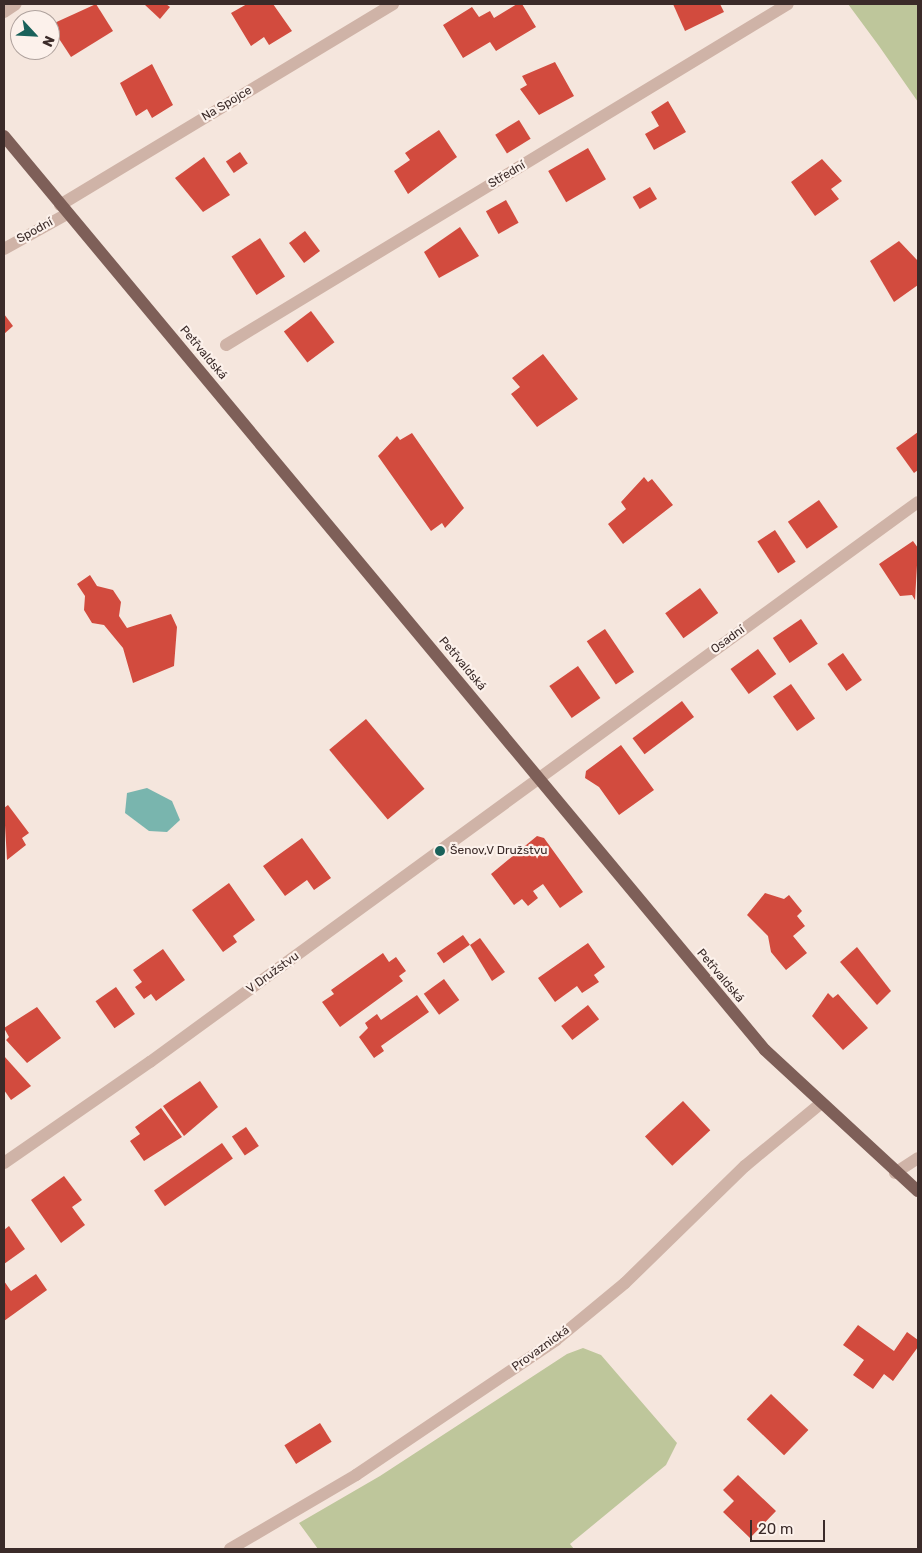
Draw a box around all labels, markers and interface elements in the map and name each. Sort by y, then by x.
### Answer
north arrow [10,10,60,60]
text: N [38,33,58,49]
street label: Na Spojce [199,83,255,125]
street label: Střední [486,158,528,192]
street label: Spodní [15,215,55,247]
street label: Petřvaldská [176,323,230,383]
street label: Osadní [708,623,748,657]
street label: Petřvaldská [435,634,489,694]
place label: Šenov,V Družstvu [450,844,548,858]
marker: Šenov,V Družstvu [434,845,446,857]
street label: Petřvaldská [693,946,747,1006]
street label: V Družstvu [244,949,302,997]
street label: Provaznická [509,1323,573,1375]
scale bar [752,1510,827,1542]
text: 20 m [758,1520,793,1538]

